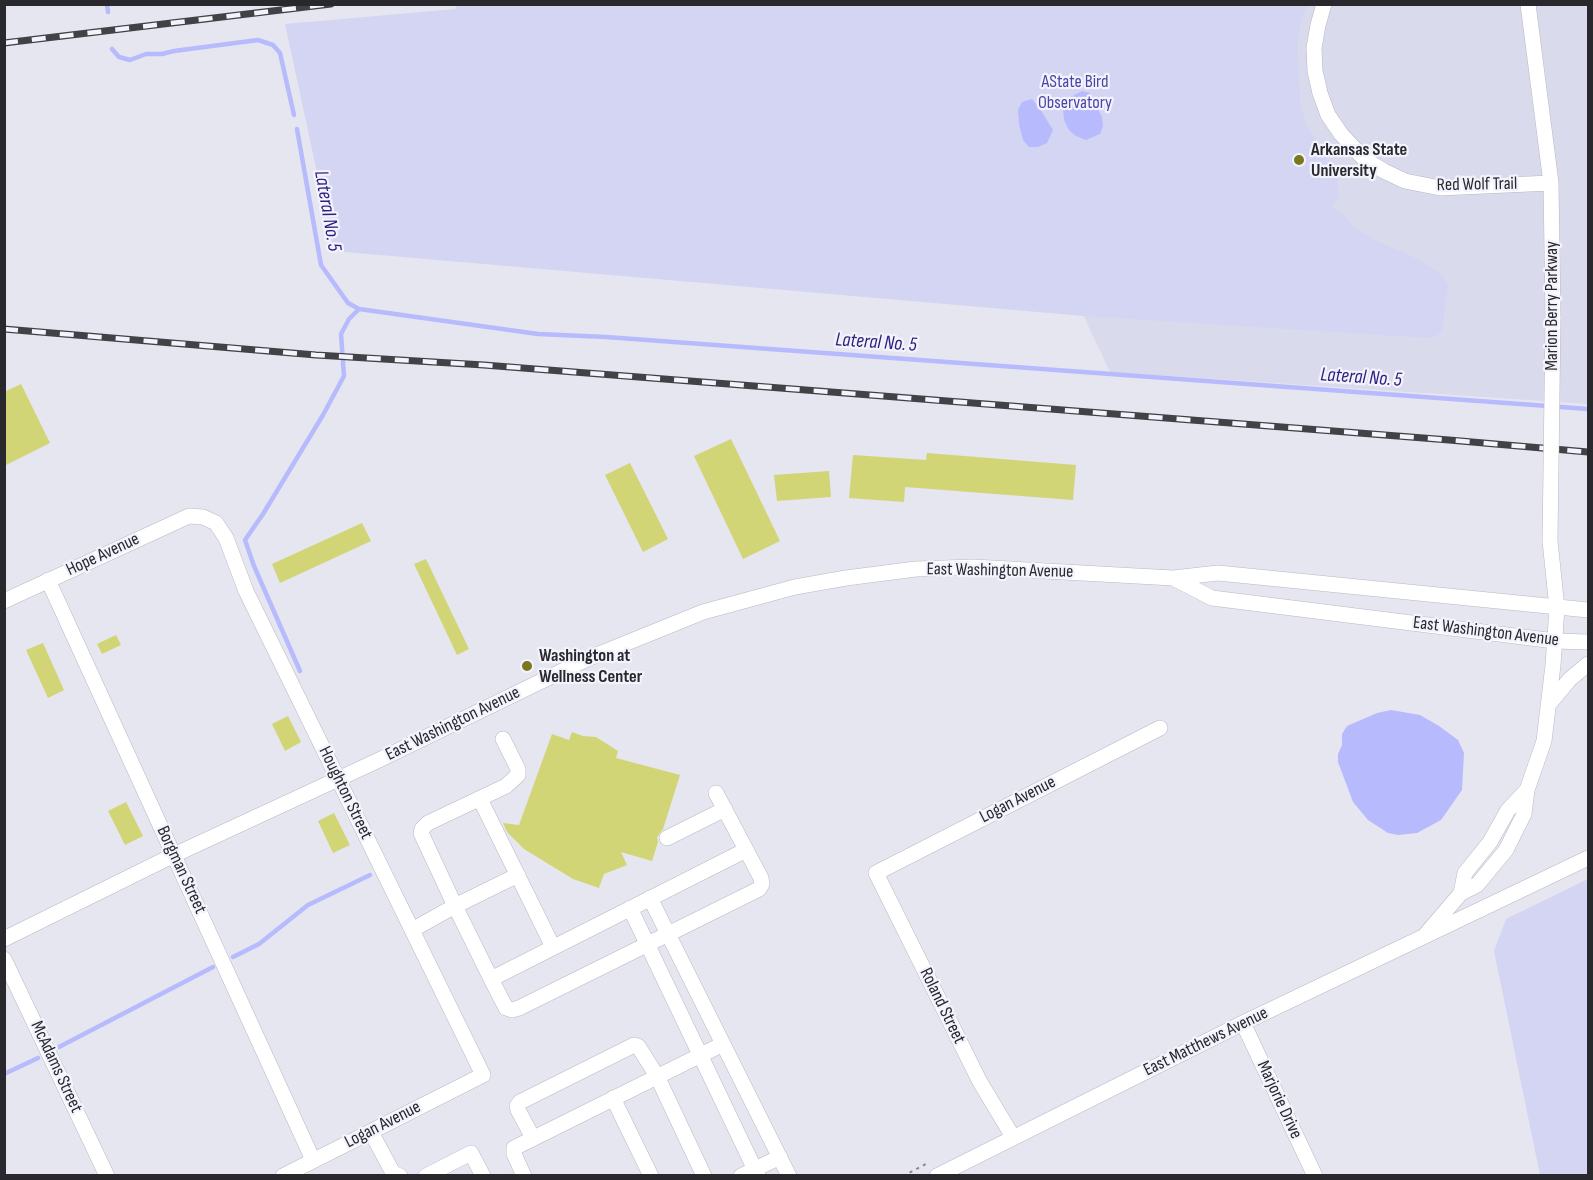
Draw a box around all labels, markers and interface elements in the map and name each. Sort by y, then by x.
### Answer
park label: AState Bird Observatory [1038,71,1112,113]
place label: Arkansas State University [1311,139,1407,182]
marker: Arkansas State University [1292,153,1306,167]
water label: Lateral No. 5 [308,169,346,253]
street label: Red Wolf Trail [1437,173,1517,197]
street label: Marion Berry Parkway [1541,241,1563,371]
water label: Lateral No. 5 [834,328,918,358]
water label: Lateral No. 5 [1319,363,1403,393]
street label: Hope Avenue [63,529,143,581]
street label: East Washington Avenue [926,559,1074,583]
street label: East Washington Avenue [1412,612,1560,652]
place label: Washington at Wellness Center [539,645,642,688]
marker: Washington at Wellness Center [520,659,534,673]
street label: East Washington Avenue [382,682,524,766]
street label: Houghton Street [313,743,377,843]
street label: Logan Avenue [976,772,1060,828]
street label: Borgman Street [151,823,211,917]
street label: Roland Street [914,964,970,1048]
street label: East Matthews Avenue [1140,1003,1272,1081]
street label: McAdams Street [25,1018,87,1116]
street label: Marjorie Drive [1252,1058,1306,1142]
street label: Logan Avenue [341,1097,425,1153]

